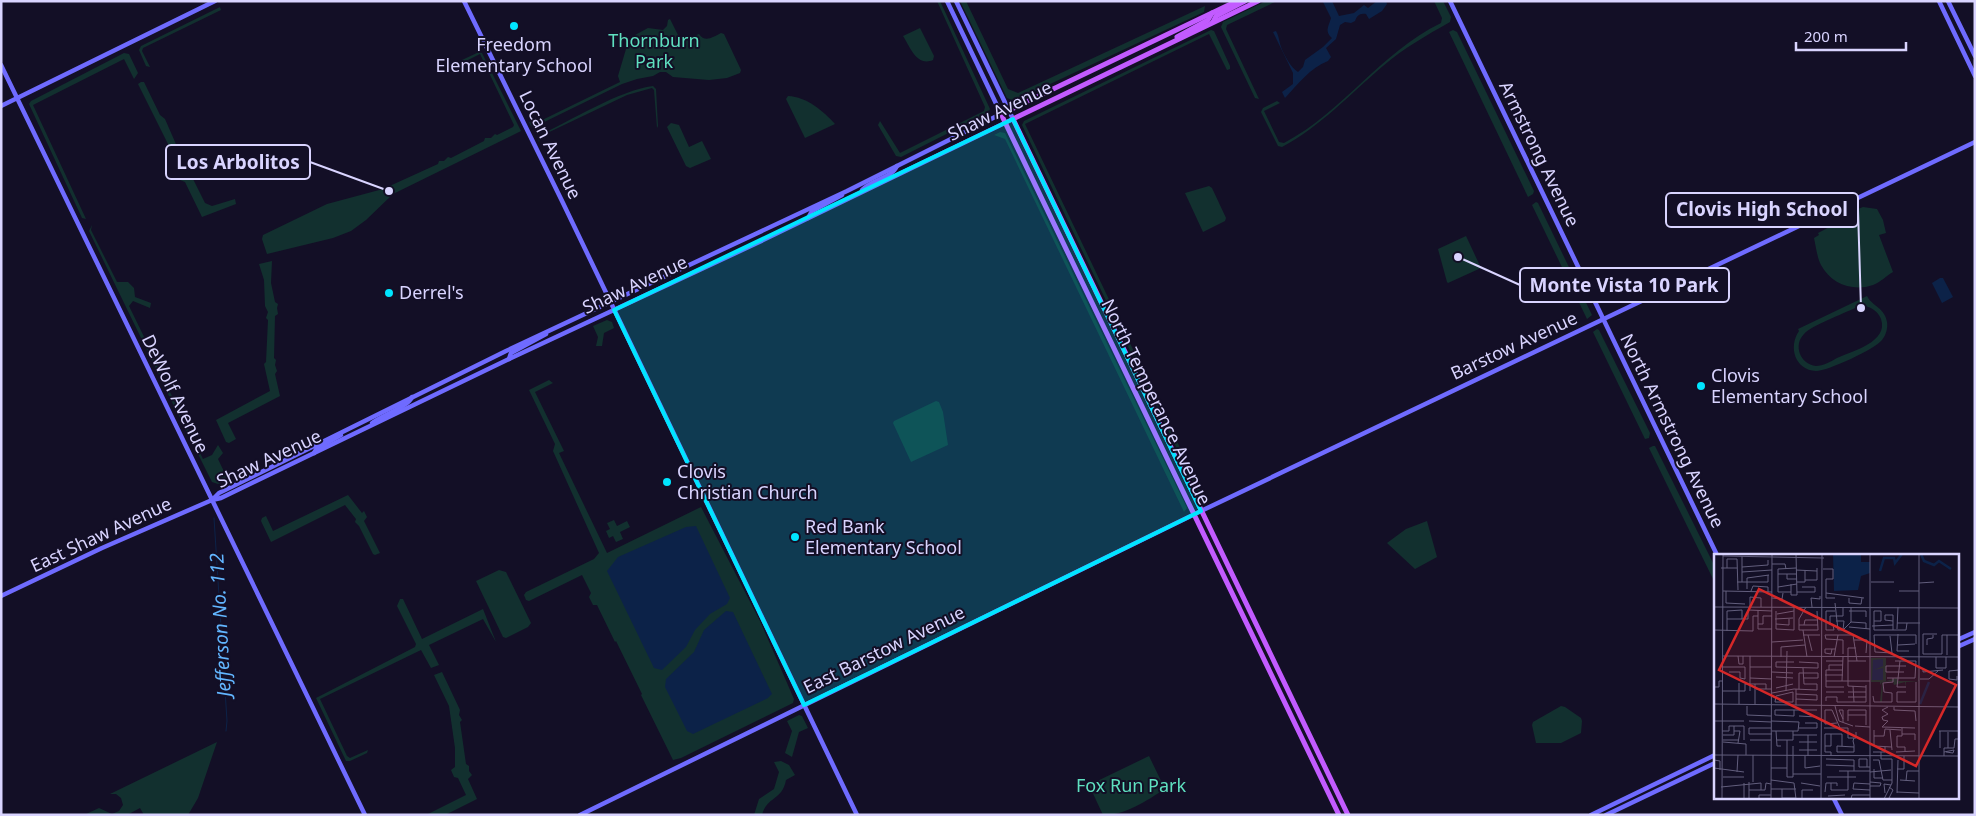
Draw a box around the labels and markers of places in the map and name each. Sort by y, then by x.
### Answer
marker: Freedom Elementary School [508,20,520,32]
place label: Freedom Elementary School [436,32,592,77]
callout: Los Arbolitos [166,145,310,179]
callout: Clovis High School [1666,193,1858,227]
callout: Monte Vista 10 Park [1520,268,1729,302]
place label: Derrel's [399,280,464,304]
marker: Derrel's [383,287,395,299]
place label: Clovis Elementary School [1711,363,1868,408]
marker: Clovis Elementary School [1695,380,1707,392]
place label: Clovis Christian Church [677,459,818,504]
marker: Clovis Christian Church [661,476,673,488]
place label: Red Bank Elementary School [805,514,962,559]
marker: Red Bank Elementary School [789,531,801,543]

